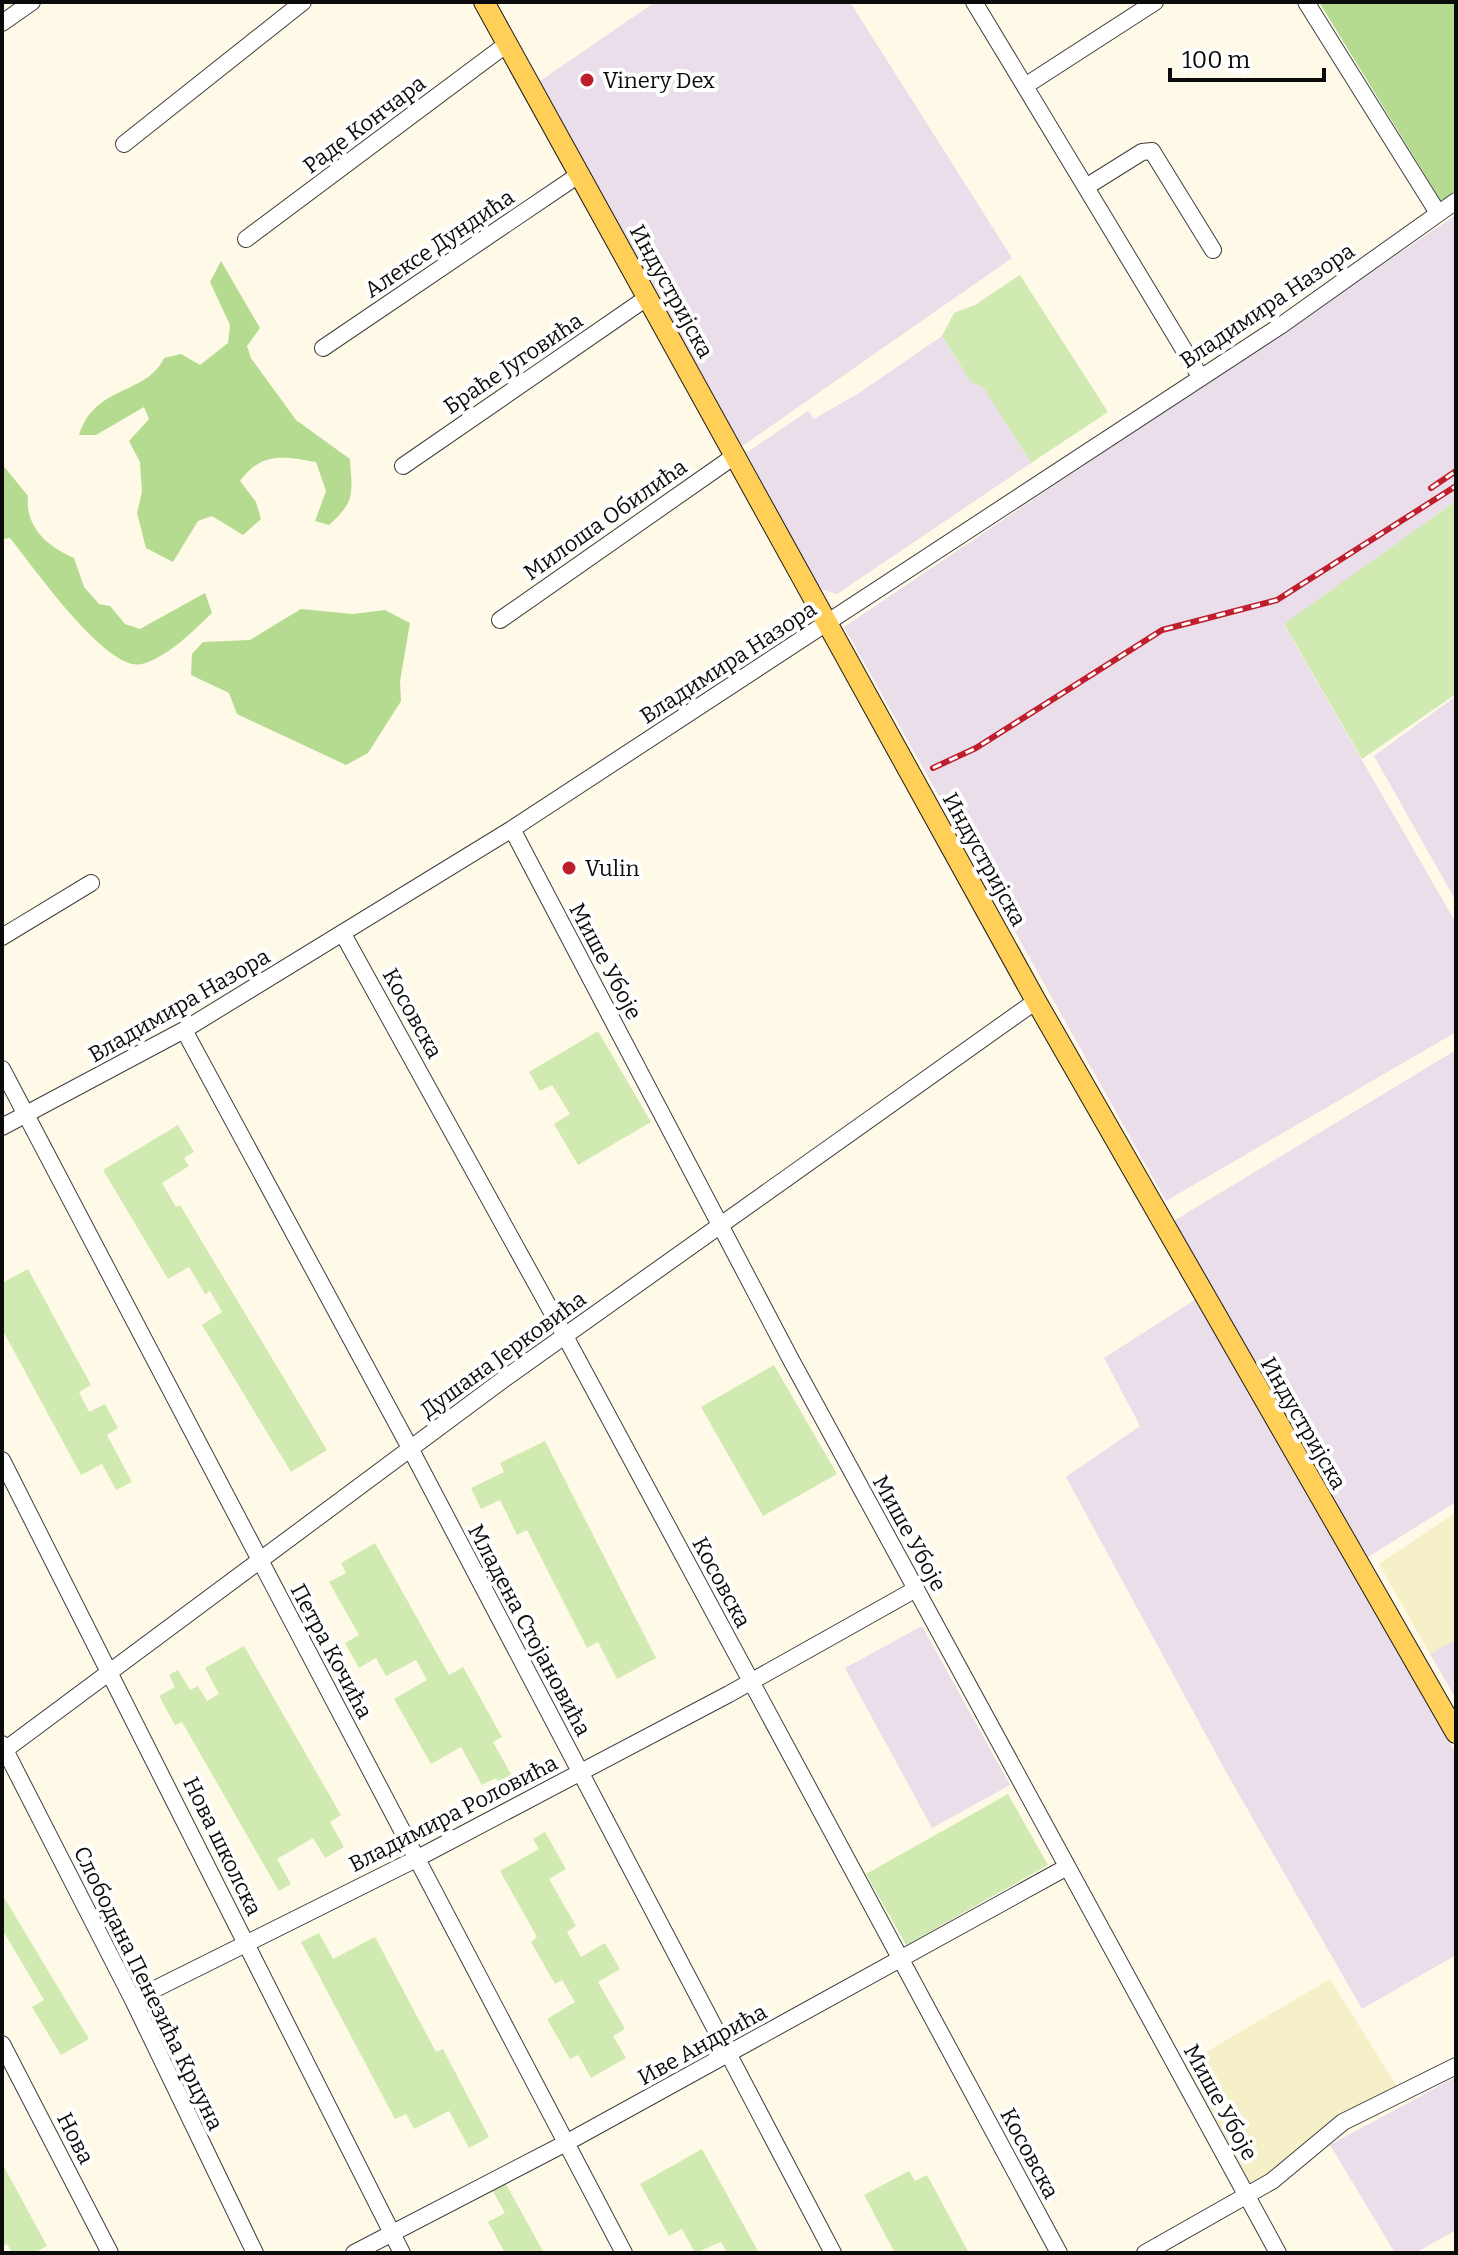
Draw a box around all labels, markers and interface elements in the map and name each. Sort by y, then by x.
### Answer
scale bar [1170,32,1324,82]
text: 100 m [1182,46,1250,74]
place label: Vinery Dex [603,67,715,94]
street label: Раде Кончара [298,70,431,179]
marker: Vinery Dex [578,71,596,89]
street label: Алексе Дундића [359,183,519,303]
street label: Индустријска [624,220,719,363]
street label: Владимира Назора [1175,237,1360,374]
street label: Браће Југовића [439,307,588,420]
street label: Милоша Обилића [519,453,692,586]
street label: Владимира Назора [635,595,821,729]
street label: Индустријска [937,788,1032,931]
place label: Vulin [585,855,640,882]
marker: Vulin [560,859,578,877]
street label: Мише Убоје [564,898,648,1024]
street label: Владимира Назора [84,943,275,1068]
street label: Косовска [377,964,448,1063]
street label: Душана Јерковића [415,1285,591,1424]
street label: Индустријска [1255,1352,1352,1494]
street label: Мише Убоје [867,1471,952,1596]
street label: Младена Стојановића [462,1520,597,1741]
street label: Косовска [686,1532,757,1632]
street label: Петра Кочића [285,1579,378,1723]
street label: Владимира Роловића [344,1749,562,1878]
street label: Нова школска [177,1772,268,1920]
street label: Слободана Пенезића Крцуна [68,1842,229,2135]
street label: Иве Андрића [633,1998,771,2091]
street label: Мише Убоје [1178,2040,1263,2165]
street label: Косовска [994,2103,1065,2203]
street label: Нова [51,2108,100,2169]

